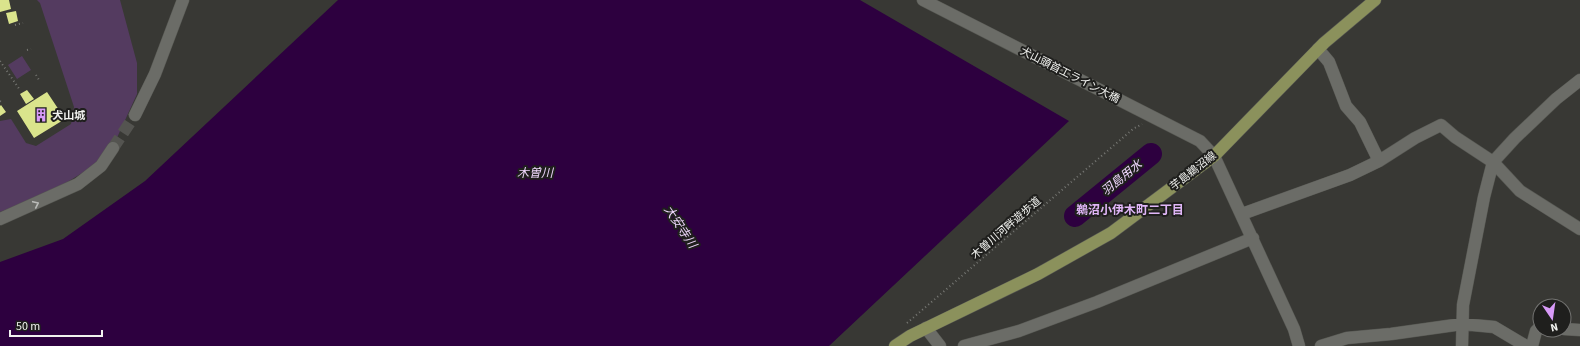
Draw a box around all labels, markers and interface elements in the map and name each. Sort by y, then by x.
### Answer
street label: 犬山頭首工ライン大橋 [1018,43,1122,107]
building icon: 犬山城 [33,107,49,123]
place label: 犬山城 [52,108,86,123]
street label: 芋島鵜沼線 [1167,148,1219,194]
water label: 羽島用水 [1098,155,1148,200]
water label: 木曽川 [517,165,555,182]
street label: 木曽川河畔遊歩道 [968,193,1044,263]
one-way arrow [32,201,39,209]
water label: 大安寺川 [660,202,702,253]
district label: 鵜沼小伊木町二丁目 [1076,202,1184,219]
north arrow [1532,298,1572,338]
scale bar [10,312,102,338]
text: 50 m [16,318,40,335]
text: N [1549,319,1559,335]

